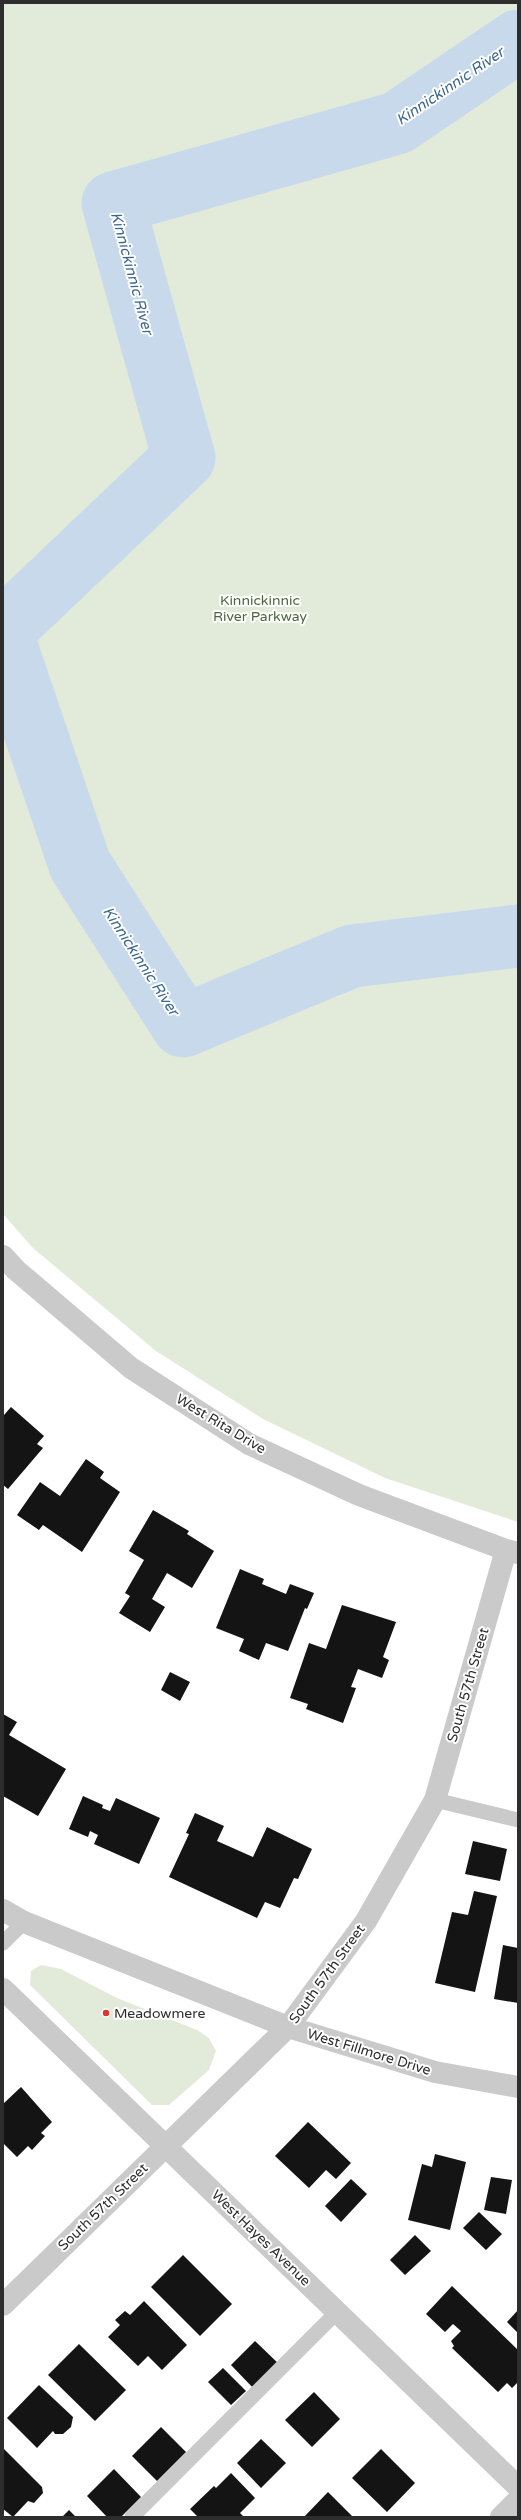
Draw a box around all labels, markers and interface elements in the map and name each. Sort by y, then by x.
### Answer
water label: Kinnickinnic River [393,42,509,129]
water label: Kinnickinnic River [107,210,158,338]
park label: Kinnickinnic River Parkway [213,592,307,625]
water label: Kinnickinnic River [99,903,184,1021]
street label: West Rita Drive [173,1390,269,1458]
street label: South 57th Street [444,1625,493,1744]
street label: South 57th Street [285,1921,369,2027]
place label: Meadowmere [114,2005,205,2022]
marker: Meadowmere [101,2008,111,2018]
street label: West Fillmore Drive [305,2025,433,2079]
street label: South 57th Street [55,2159,152,2254]
street label: West Hayes Avenue [208,2186,314,2290]

